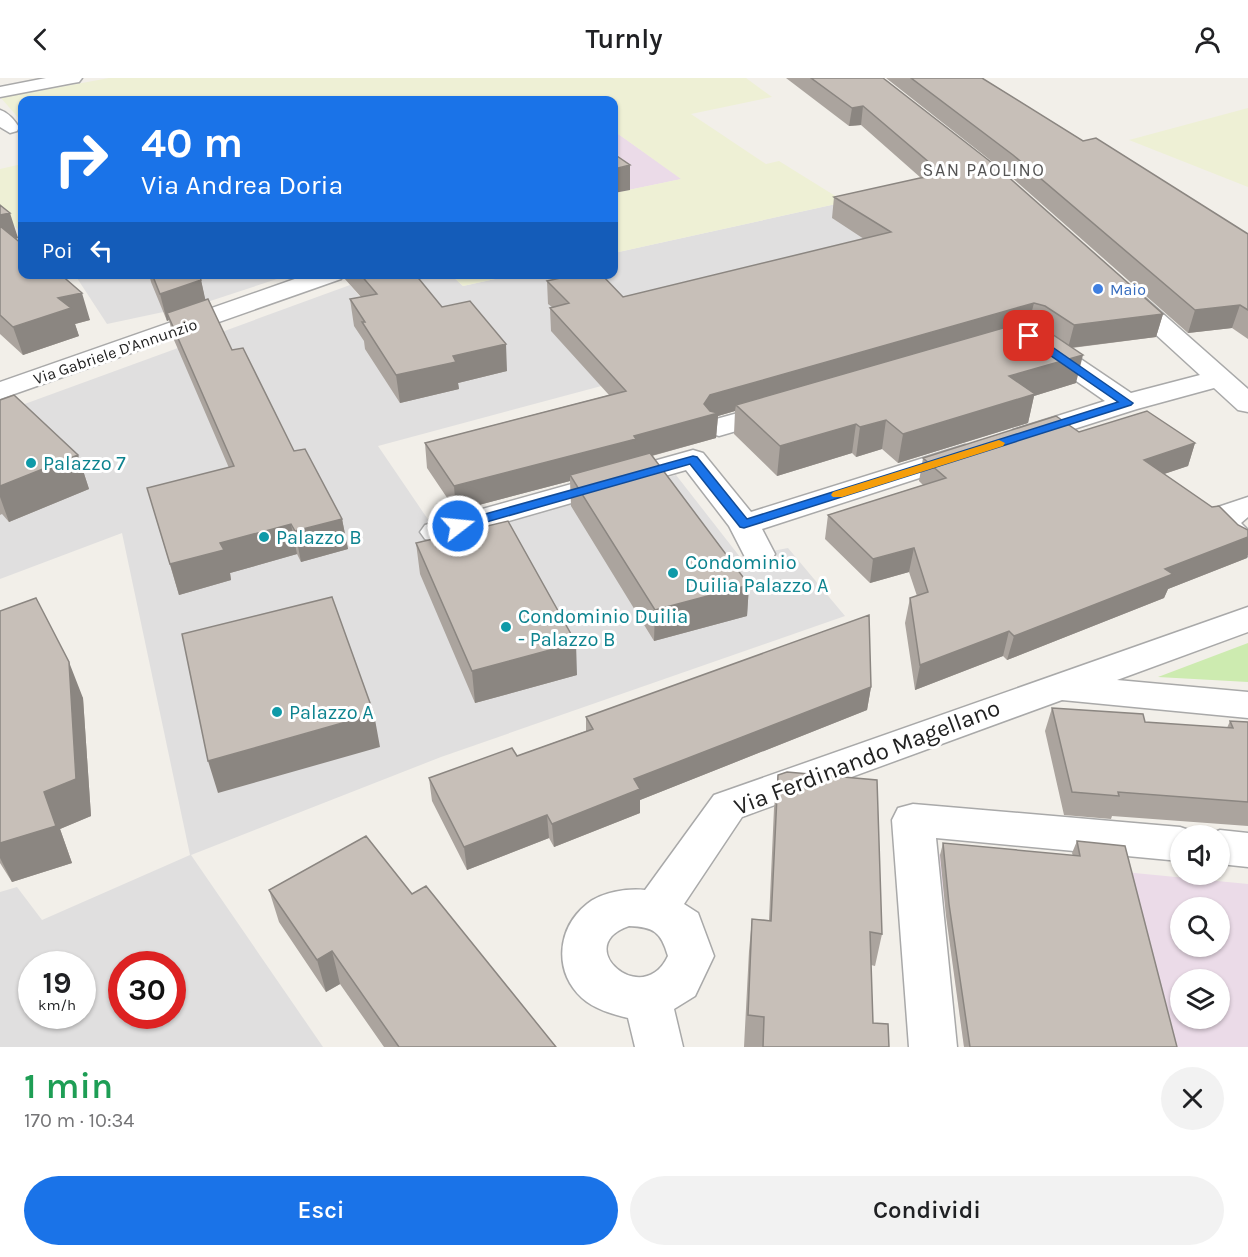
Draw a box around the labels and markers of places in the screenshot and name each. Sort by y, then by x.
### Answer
place label: Maio [1110,280,1146,299]
marker: Maio [1091,282,1105,296]
pin [1003,310,1054,361]
place label: Palazzo 7 [43,452,126,475]
marker: Palazzo 7 [24,456,38,470]
place label: Palazzo B [276,526,362,549]
marker: Palazzo B [257,530,271,544]
place label: Condominio Duilia Palazzo A [685,551,828,597]
marker: Condominio Duilia Palazzo A [666,566,680,580]
place label: Condominio Duilia - Palazzo B [518,605,688,651]
marker: Condominio Duilia - Palazzo B [499,620,513,634]
place label: Palazzo A [289,701,374,724]
marker: Palazzo A [270,705,284,719]

